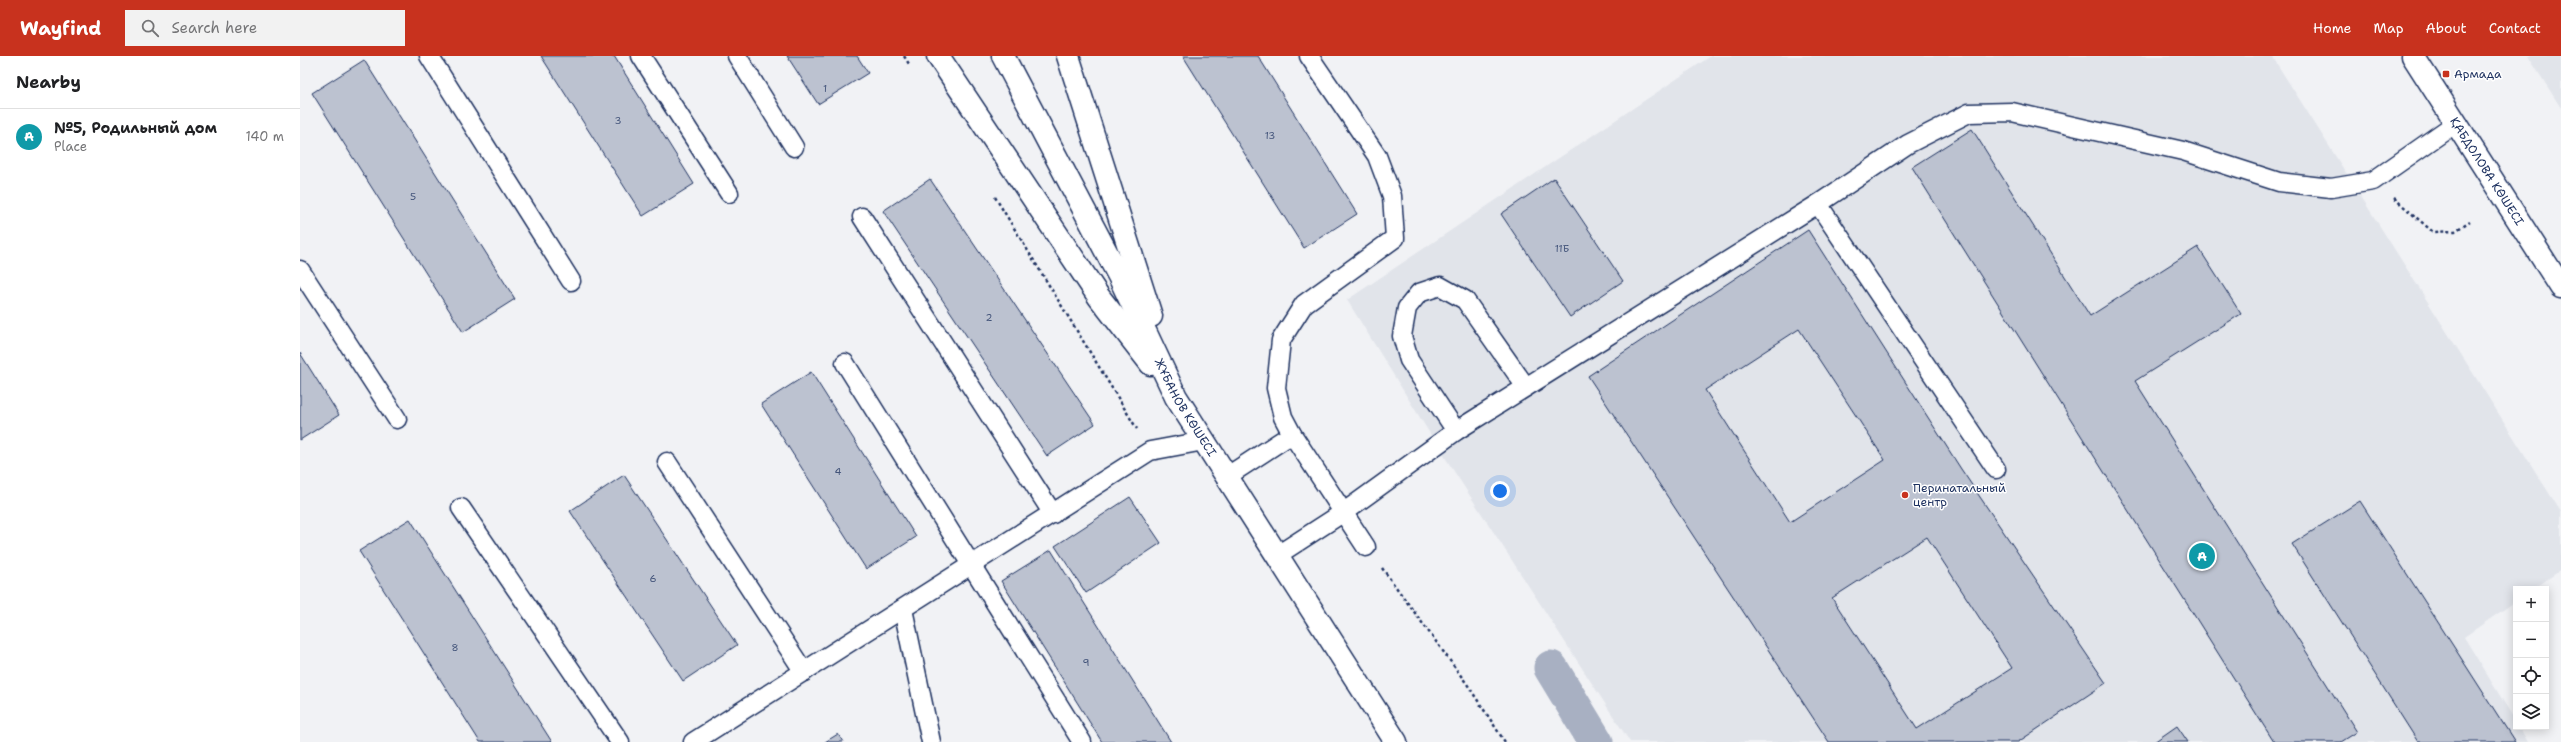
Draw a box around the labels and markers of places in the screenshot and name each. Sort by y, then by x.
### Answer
place label: Армада [2454,66,2502,82]
marker: Армада [2441,69,2451,79]
place label: Перинатальный центр [1913,480,2006,510]
marker: Перинатальный центр [1900,490,1910,500]
pin: A [2189,541,2215,571]

